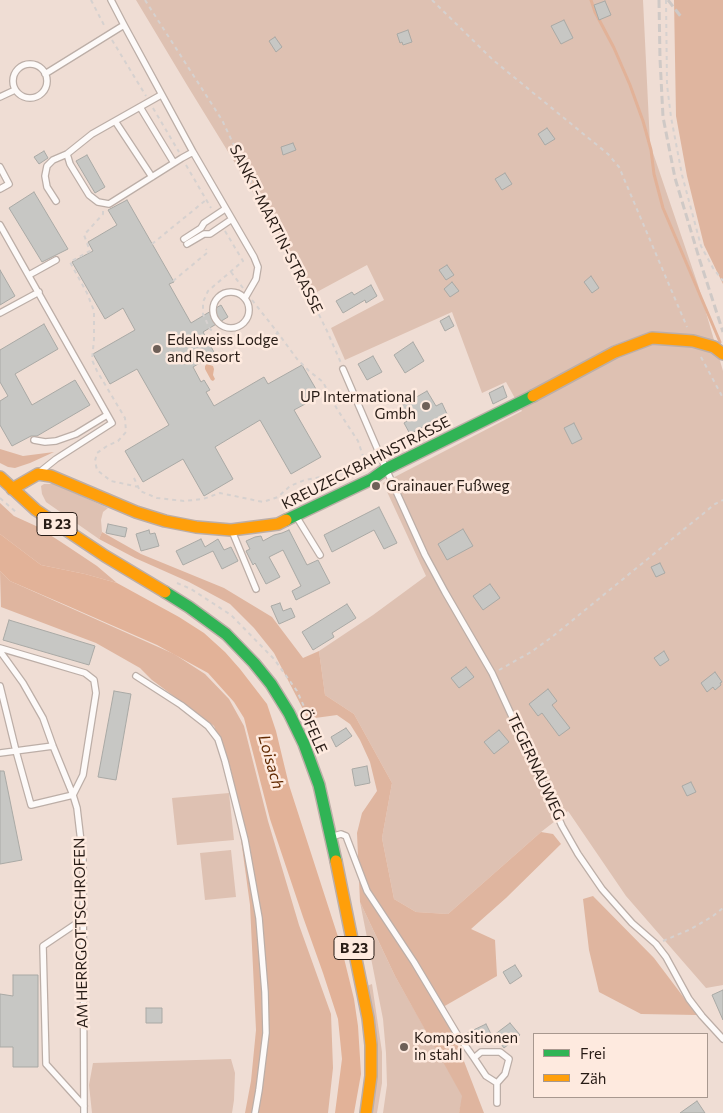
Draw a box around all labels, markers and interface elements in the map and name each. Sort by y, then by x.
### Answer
street label: SANKT-MARTIN-STRASSE [226,142,326,316]
place label: Edelweiss Lodge and Resort [167,331,278,366]
marker: Edelweiss Lodge and Resort [151,343,163,355]
place label: UP Intermational Gmbh [300,388,416,423]
marker: UP Intermational Gmbh [420,400,432,412]
street label: KREUZECKBAHNSTRASSE [279,413,453,513]
place label: Grainauer Fußweg [386,477,510,495]
marker: Grainauer Fußweg [370,480,382,492]
road number: B 23 [37,512,77,536]
street label: ÖFELE [295,706,331,756]
street label: TEGERNAUWEG [503,711,569,823]
water label: Loisach [254,733,288,791]
street label: AM HERRGOTTSCHROFEN [70,837,92,1029]
road number: B 23 [334,936,374,960]
place label: Kompositionen in stahl [414,1029,518,1064]
legend [533,1033,708,1098]
marker: Kompositionen in stahl [398,1041,410,1053]
text: Frei [580,1044,606,1062]
text: Zäh [580,1069,606,1087]

